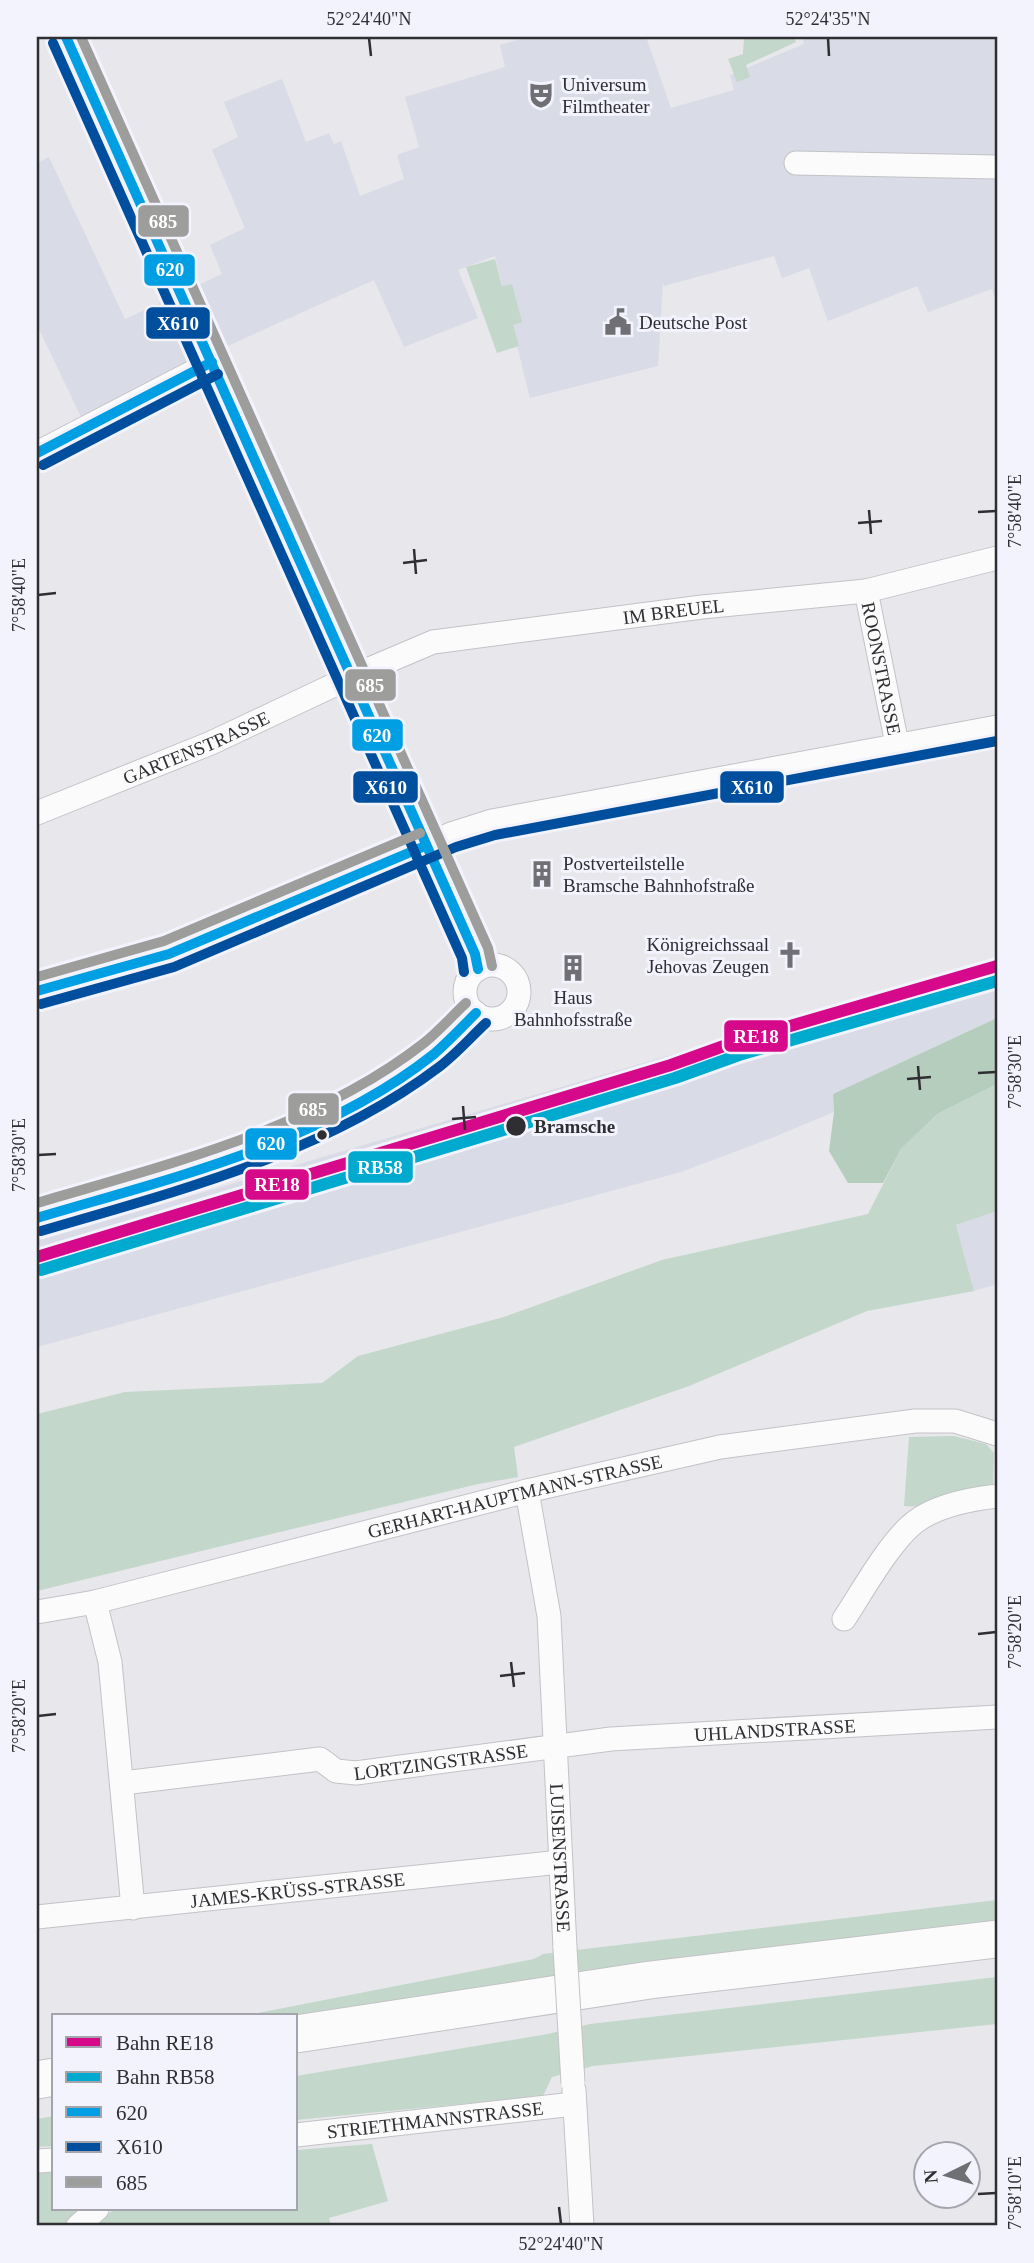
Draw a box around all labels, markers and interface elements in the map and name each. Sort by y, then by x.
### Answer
text: 52°24'40"N [327,9,411,29]
text: 52°24'35"N [786,9,870,29]
place label: Universum Filmtheater [562,74,650,117]
theatre icon: Universum Filmtheater [526,80,556,110]
line badge: 685 [137,204,190,238]
text: 685 [149,211,177,232]
line badge: 620 [143,253,196,287]
text: 620 [156,259,184,280]
line badge: X610 [145,306,211,340]
public building icon: Deutsche Post [603,307,633,337]
place label: Deutsche Post [639,312,748,333]
text: X610 [157,313,199,334]
text: 7°58'40"E [1005,474,1025,548]
text: 7°58'40"E [9,558,29,632]
street label: IM BREUEL [622,595,725,628]
street label: ROONSTRASSE [857,600,905,737]
line badge: 685 [344,668,397,702]
text: 685 [356,675,384,696]
street label: GARTENSTRASSE [120,707,273,788]
line badge: 620 [351,718,404,752]
text: 620 [363,725,391,746]
line badge: X610 [352,770,419,804]
line badge: X610 [719,770,785,804]
text: X610 [365,777,407,798]
text: X610 [731,777,773,798]
place label: Postverteilstelle Bramsche Bahnhofstraße [563,853,755,896]
building icon: Postverteilstelle Bramsche Bahnhofstraße [527,859,557,889]
place label: Königreichssaal Jehovas Zeugen [647,934,769,977]
church icon: Königreichssaal Jehovas Zeugen [775,940,805,970]
building icon: Haus Bahnhofsstraße [558,953,588,983]
place label: Haus Bahnhofsstraße [514,987,632,1030]
line badge: RE18 [723,1019,789,1053]
text: RE18 [733,1026,779,1047]
text: 7°58'30"E [1005,1035,1025,1109]
line badge: 685 [287,1092,340,1126]
text: 685 [299,1099,327,1120]
marker: Bramsche [504,1114,528,1138]
place label: Bramsche [534,1116,615,1137]
text: 7°58'30"E [9,1118,29,1192]
line badge: 620 [244,1127,298,1161]
unlabelled marker [315,1128,329,1142]
text: 620 [257,1133,285,1154]
line badge: RB58 [347,1150,414,1184]
text: RB58 [357,1157,403,1178]
line badge: RE18 [244,1168,310,1201]
text: RE18 [254,1174,300,1195]
street label: GERHART-HAUPTMANN-STRASSE [366,1451,664,1542]
text: 7°58'20"E [1005,1595,1025,1669]
text: 7°58'20"E [9,1679,29,1753]
street label: UHLANDSTRASSE [694,1715,856,1745]
street label: LORTZINGSTRASSE [353,1740,529,1784]
street label: LUISENSTRASSE [546,1783,574,1933]
street label: JAMES-KRÜSS-STRASSE [189,1868,406,1912]
legend [52,2014,298,2210]
text: Bahn RE18 [116,2031,213,2055]
text: Bahn RB58 [116,2065,215,2089]
street label: STRIETHMANNSTRASSE [326,2097,545,2142]
text: 620 [116,2101,148,2125]
text: X610 [116,2135,163,2159]
north arrow [912,2140,982,2210]
text: 7°58'10"E [1005,2156,1025,2230]
text: N [919,2168,942,2184]
text: 685 [116,2171,148,2195]
text: 52°24'40"N [519,2234,603,2254]

